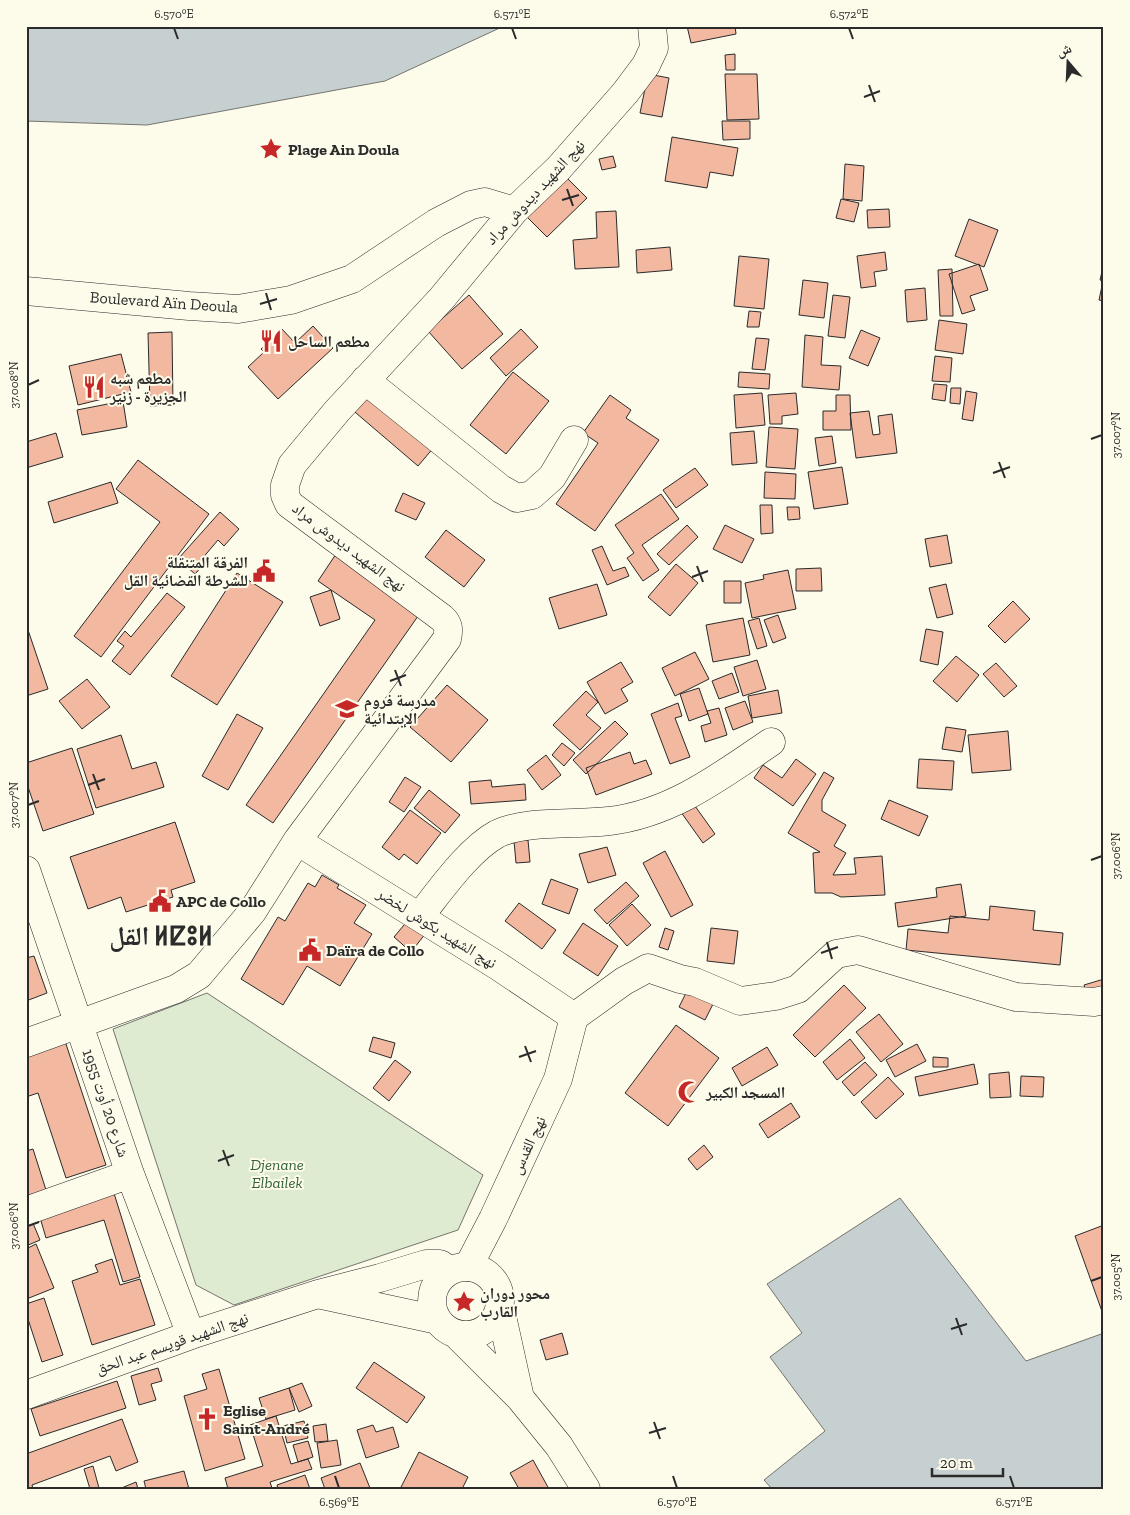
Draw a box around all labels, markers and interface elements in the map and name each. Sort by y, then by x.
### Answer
text: 6.570°E [154,7,194,21]
text: 6.571°E [494,7,530,21]
text: 6.572°E [830,7,868,21]
north arrow [1042,38,1092,88]
text: ش [1054,40,1074,61]
street label: نهج الشهيد ديدوش مراد [481,135,589,249]
place icon: Plage Ain Doula [258,136,284,162]
place label: Plage Ain Doula [288,140,399,159]
street label: Boulevard Aïn Deoula [89,287,239,317]
restaurant icon: مطعم الساحل [258,328,284,354]
place label: مطعم الساحل [288,332,370,353]
text: 37.008°N [7,361,21,409]
place label: مطعم شبه الجزيرة - زنير [109,369,187,406]
restaurant icon: مطعم شبه الجزيرة - زنير [81,374,107,400]
text: 37.007°N [1109,412,1123,458]
street label: نهج الشهيد ديدوش مراد [288,498,409,597]
place label: الفرقة المتنقلة للشرطة القضائية القل [124,553,248,590]
public building icon: الفرقة المتنقلة للشرطة القضائية القل [251,558,277,584]
place label: مدرسة فروم الإبتدائية [364,691,436,728]
school or university icon: مدرسة فروم الإبتدائية [334,696,360,722]
text: 37.007°N [7,782,21,828]
text: 37.006°N [1109,832,1123,880]
street label: نهج الشهيد بكوش لخضر [372,883,500,973]
public building icon: APC de Collo [147,888,173,914]
place label: APC de Collo [176,892,266,911]
district label: القل ⵍⵇⵓⵍ [109,920,213,952]
public building icon: Daïra de Collo [297,937,323,963]
place label: Daïra de Collo [326,941,425,960]
street label: شارع 20 أوت 1955 [78,1046,133,1160]
mosque icon: المسجد الكبير [676,1079,702,1105]
place label: المسجد الكبير [705,1083,785,1102]
street label: نهج القدس [506,1113,551,1178]
park label: Djenane Elbailek [250,1155,304,1192]
text: 37.006°N [7,1202,21,1250]
text: 37.005°N [1109,1253,1123,1300]
place label: محور دوران القارب [480,1284,550,1321]
place icon: محور دوران القارب [451,1289,477,1315]
street label: نهج الشهيد قويسم عبد الحق [93,1308,251,1379]
place label: Eglise Saint-André [223,1401,310,1438]
church icon: Eglise Saint-André [194,1406,220,1432]
scale bar [932,1445,1004,1477]
text: 20 m [940,1454,973,1472]
text: 6.569°E [319,1495,359,1509]
text: 6.570°E [657,1495,697,1509]
text: 6.571°E [996,1495,1032,1509]

